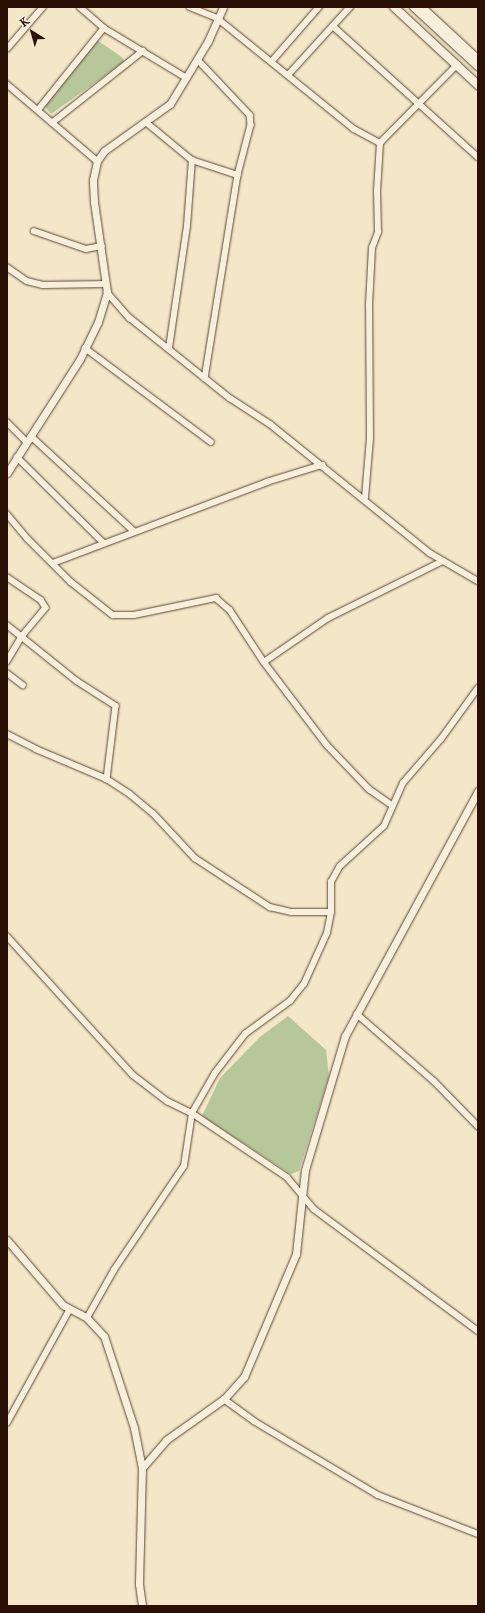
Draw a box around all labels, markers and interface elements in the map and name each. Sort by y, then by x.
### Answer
north arrow [12,12,52,52]
text: K [17,14,32,30]

